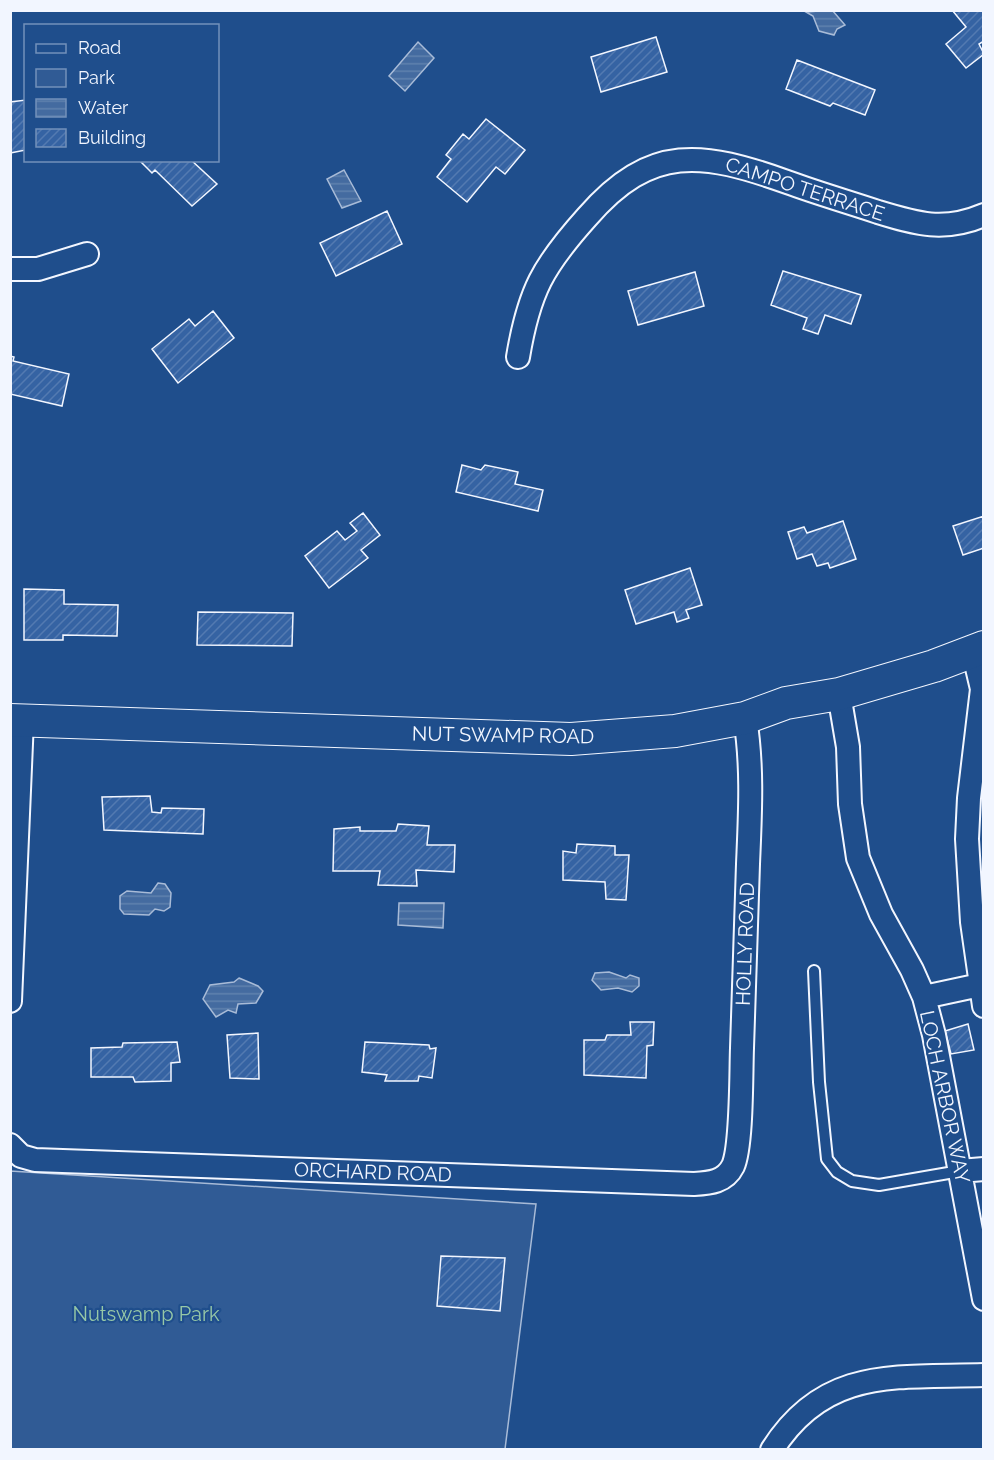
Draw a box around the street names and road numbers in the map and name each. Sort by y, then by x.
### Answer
street label: CAMPO TERRACE [722,152,888,226]
street label: NUT SWAMP ROAD [412,721,594,749]
street label: HOLLY ROAD [731,882,759,1006]
street label: LOCH ARBOR WAY [915,1008,975,1186]
street label: ORCHARD ROAD [294,1157,452,1187]

